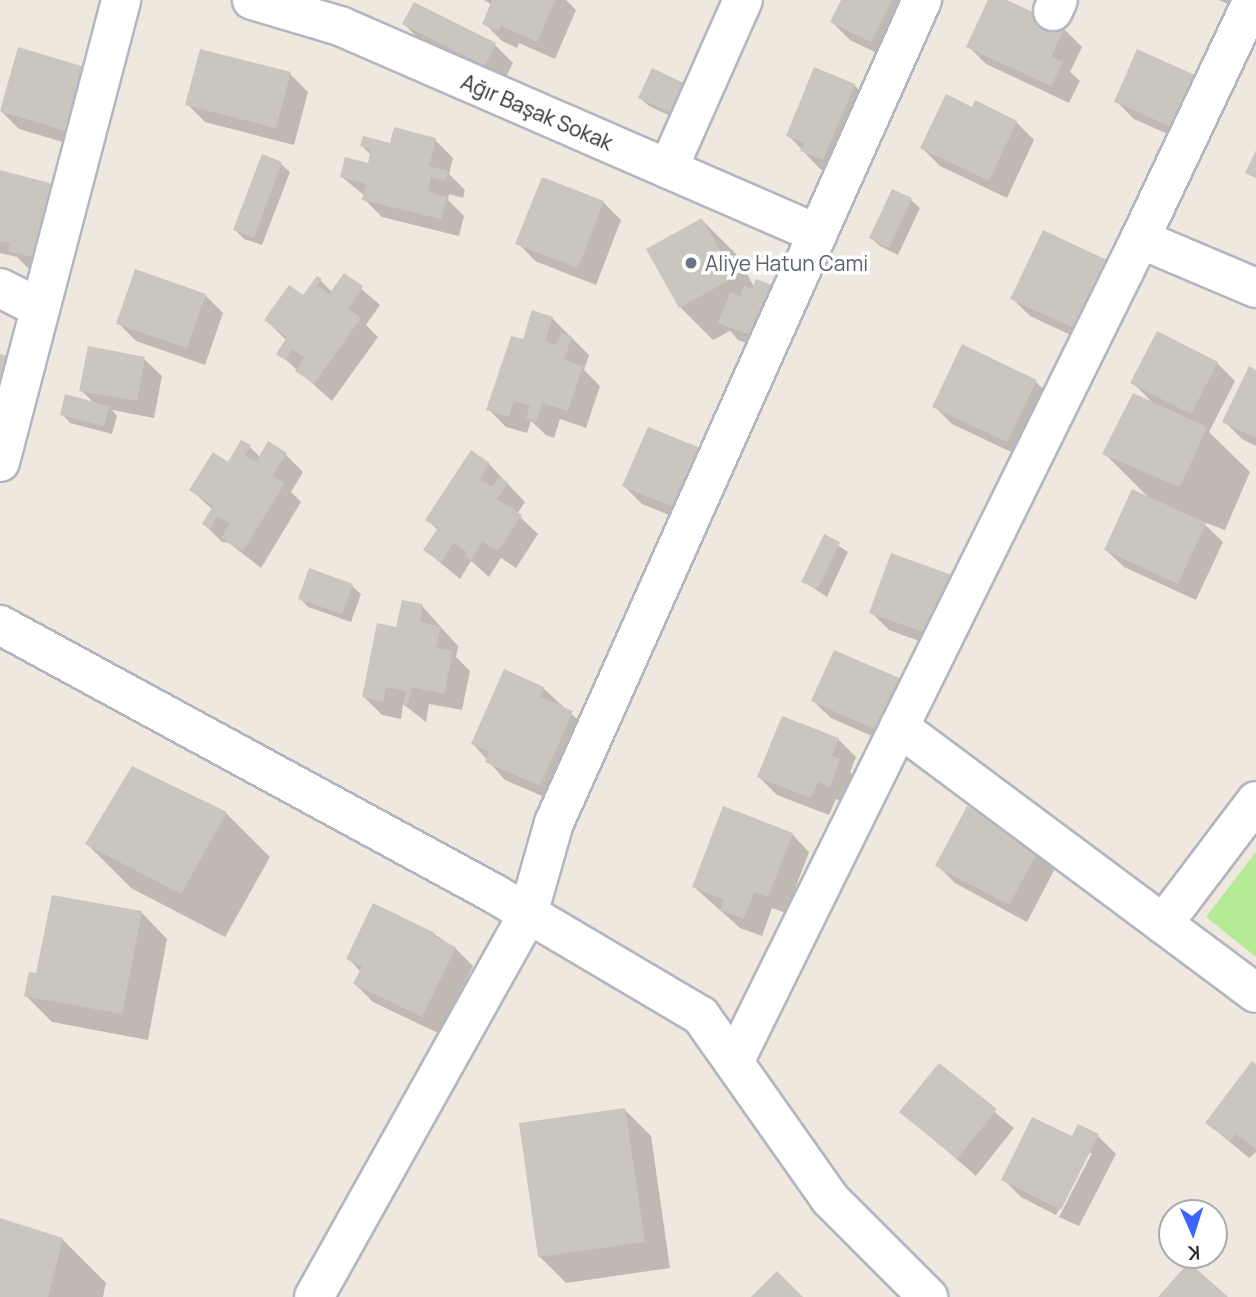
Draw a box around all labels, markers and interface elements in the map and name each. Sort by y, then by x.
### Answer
street label: Ağır Başak Sokak [457,69,617,155]
place label: Aliye Hatun Cami [705,250,868,276]
marker: Aliye Hatun Cami [683,255,699,271]
north arrow [1158,1199,1228,1269]
text: K [1187,1240,1201,1266]

